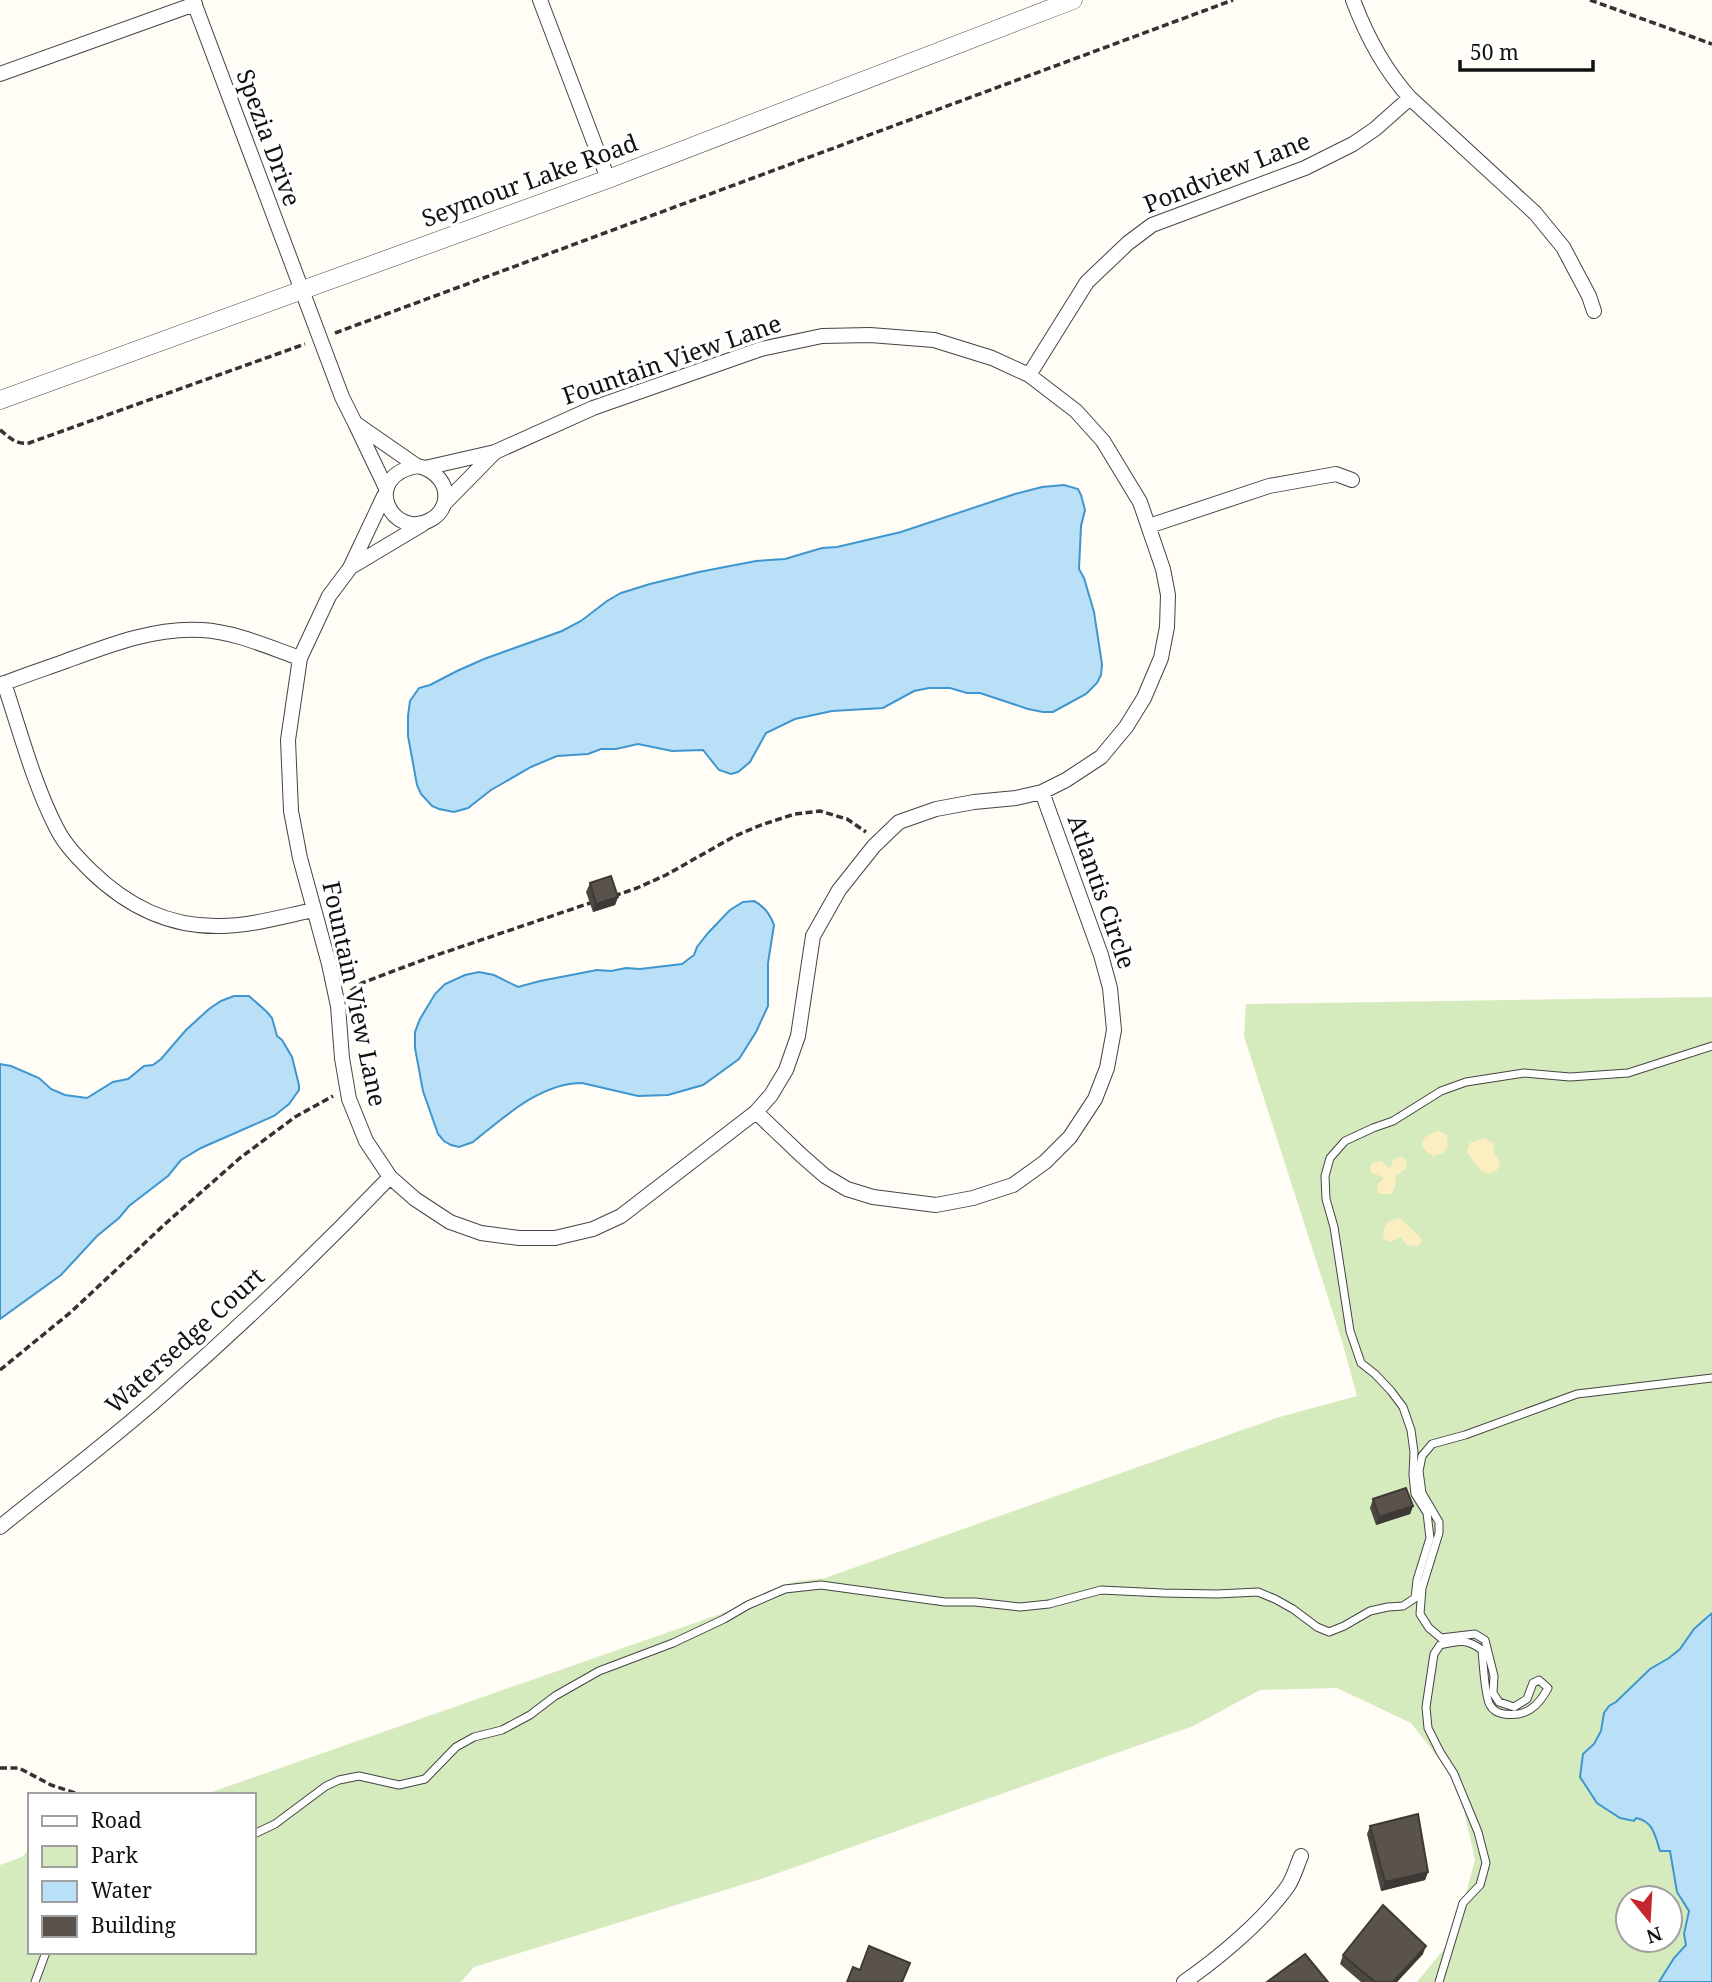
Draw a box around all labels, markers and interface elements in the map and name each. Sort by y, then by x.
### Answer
scale bar [1460,28,1593,72]
text: 50 m [1470,38,1519,66]
street label: Spezia Drive [229,64,309,211]
street label: Pondview Lane [1138,123,1315,220]
street label: Seymour Lake Road [417,125,642,234]
street label: Fountain View Lane [558,306,785,412]
street label: Atlantis Circle [1061,810,1144,973]
street label: Fountain View Lane [315,878,395,1109]
street label: Watersedge Court [97,1260,271,1420]
legend [28,1793,256,1954]
text: Road [91,1806,142,1834]
text: Park [91,1841,138,1869]
text: Water [91,1876,152,1904]
north arrow [1614,1884,1684,1954]
text: Building [91,1911,176,1939]
text: N [1643,1920,1665,1950]

